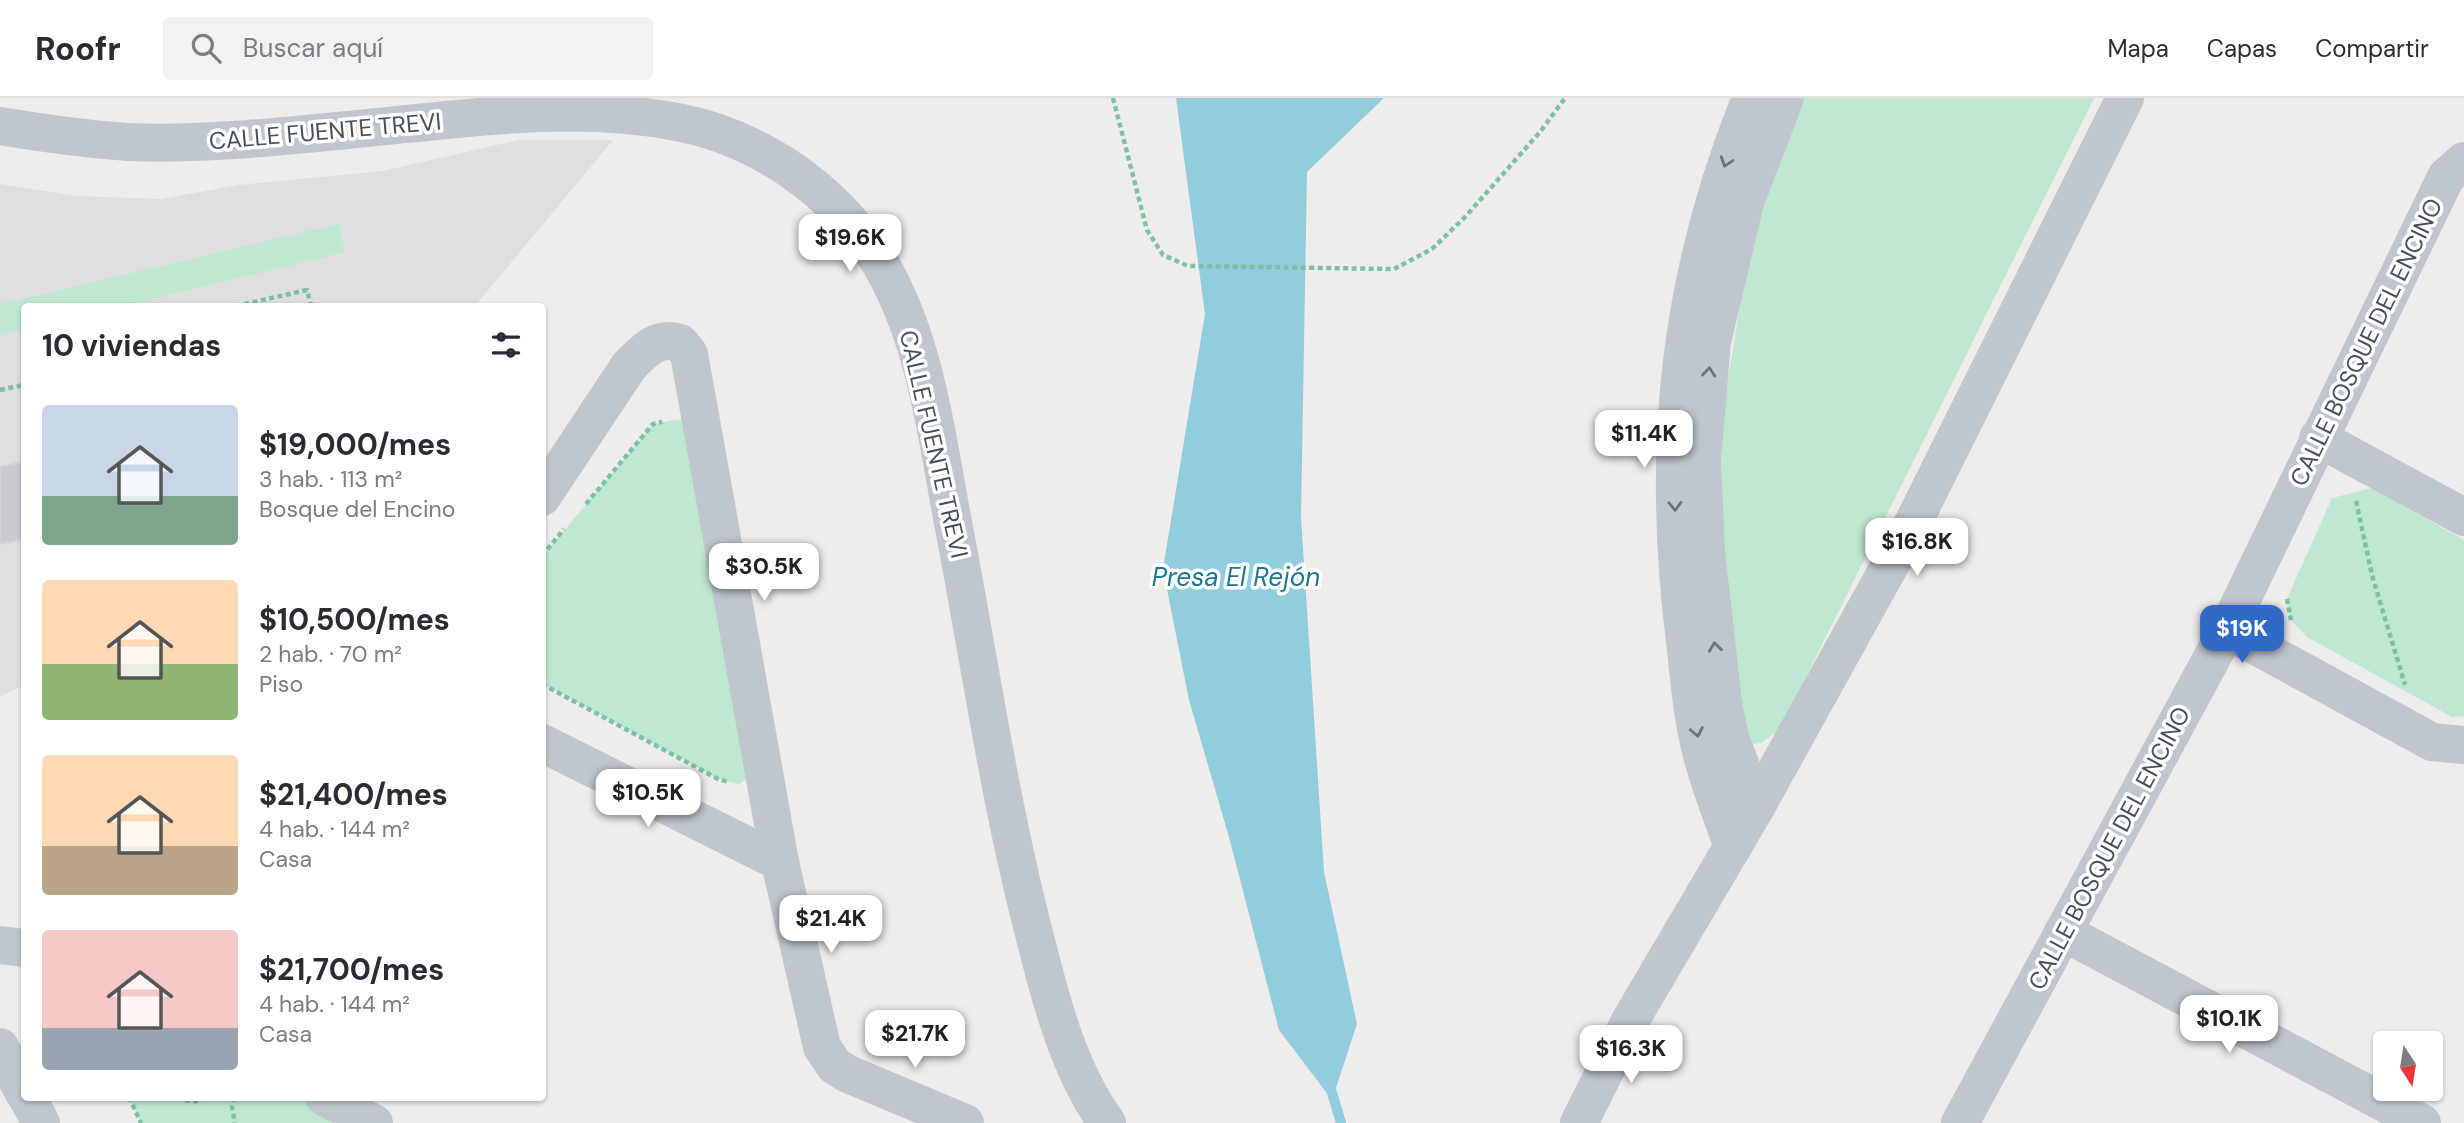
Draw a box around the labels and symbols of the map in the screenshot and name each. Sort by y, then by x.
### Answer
street label: CALLE FUENTE TREVI [208,105,442,157]
one-way arrow [1720,155,1734,167]
street label: CALLE BOSQUE DEL ENCINO [2283,193,2449,491]
pin: $19.6K [793,214,907,274]
street label: CALLE FUENTE TREVI [893,327,975,561]
one-way arrow [1701,366,1716,377]
pin: $11.4K [1587,410,1701,470]
one-way arrow [1667,501,1683,512]
pin: $16.8K [1860,518,1974,578]
pin: $30.5K [707,544,821,603]
water label: Presa El Rejón [1152,560,1320,594]
pin: $19K [2201,606,2283,665]
one-way arrow [1708,641,1723,653]
street label: CALLE BOSQUE DEL ENCINO [2021,701,2197,995]
one-way arrow [1689,726,1704,738]
pin: $10.5K [591,770,705,829]
pin: $21.4K [774,896,888,955]
pin: $10.1K [2172,996,2286,1055]
pin: $21.7K [858,1010,972,1070]
pin: $16.3K [1574,1026,1688,1085]
north arrow [2373,1031,2443,1101]

